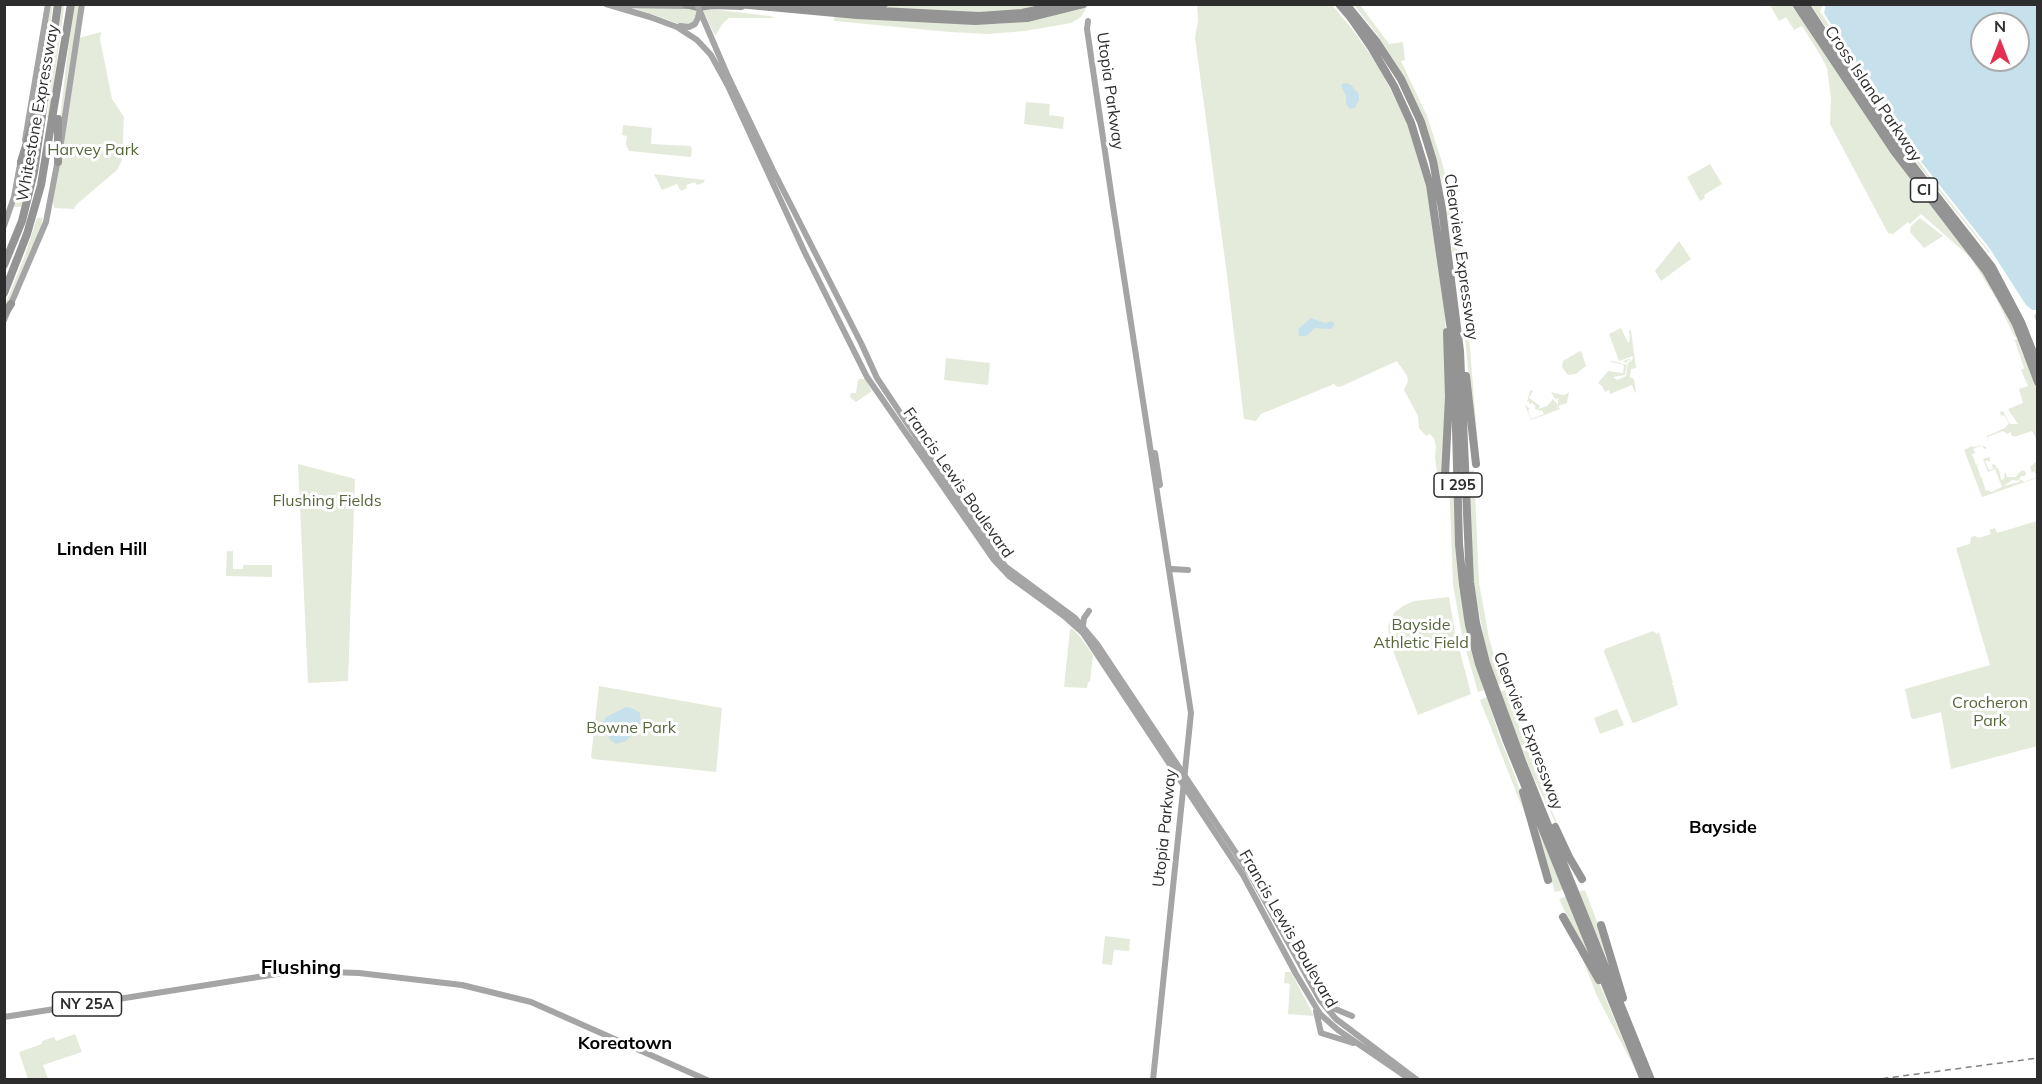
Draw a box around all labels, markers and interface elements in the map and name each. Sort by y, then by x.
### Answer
north arrow [1970,12,2030,72]
text: N [1994,16,2006,36]
street label: Cross Island Parkway [1820,22,1926,166]
street label: Whitestone Expressway [13,23,63,203]
street label: Utopia Parkway [1092,31,1128,151]
park label: Harvey Park [47,140,139,160]
street label: Clearview Expressway [1440,173,1482,341]
road number: CI [1910,178,1938,202]
street label: Francis Lewis Boulevard [899,404,1017,562]
road number: I 295 [1434,473,1482,497]
park label: Flushing Fields [272,491,382,511]
district label: Linden Hill [57,539,147,561]
park label: Bayside Athletic Field [1373,615,1469,653]
street label: Clearview Expressway [1489,649,1567,813]
park label: Crocheron Park [1952,693,2028,731]
park label: Bowne Park [586,718,676,738]
street label: Utopia Parkway [1149,768,1181,888]
district label: Bayside [1689,817,1757,839]
street label: Francis Lewis Boulevard [1235,847,1341,1011]
district label: Flushing [261,956,341,980]
road number: NY 25A [52,992,122,1016]
district label: Koreatown [578,1033,672,1055]

